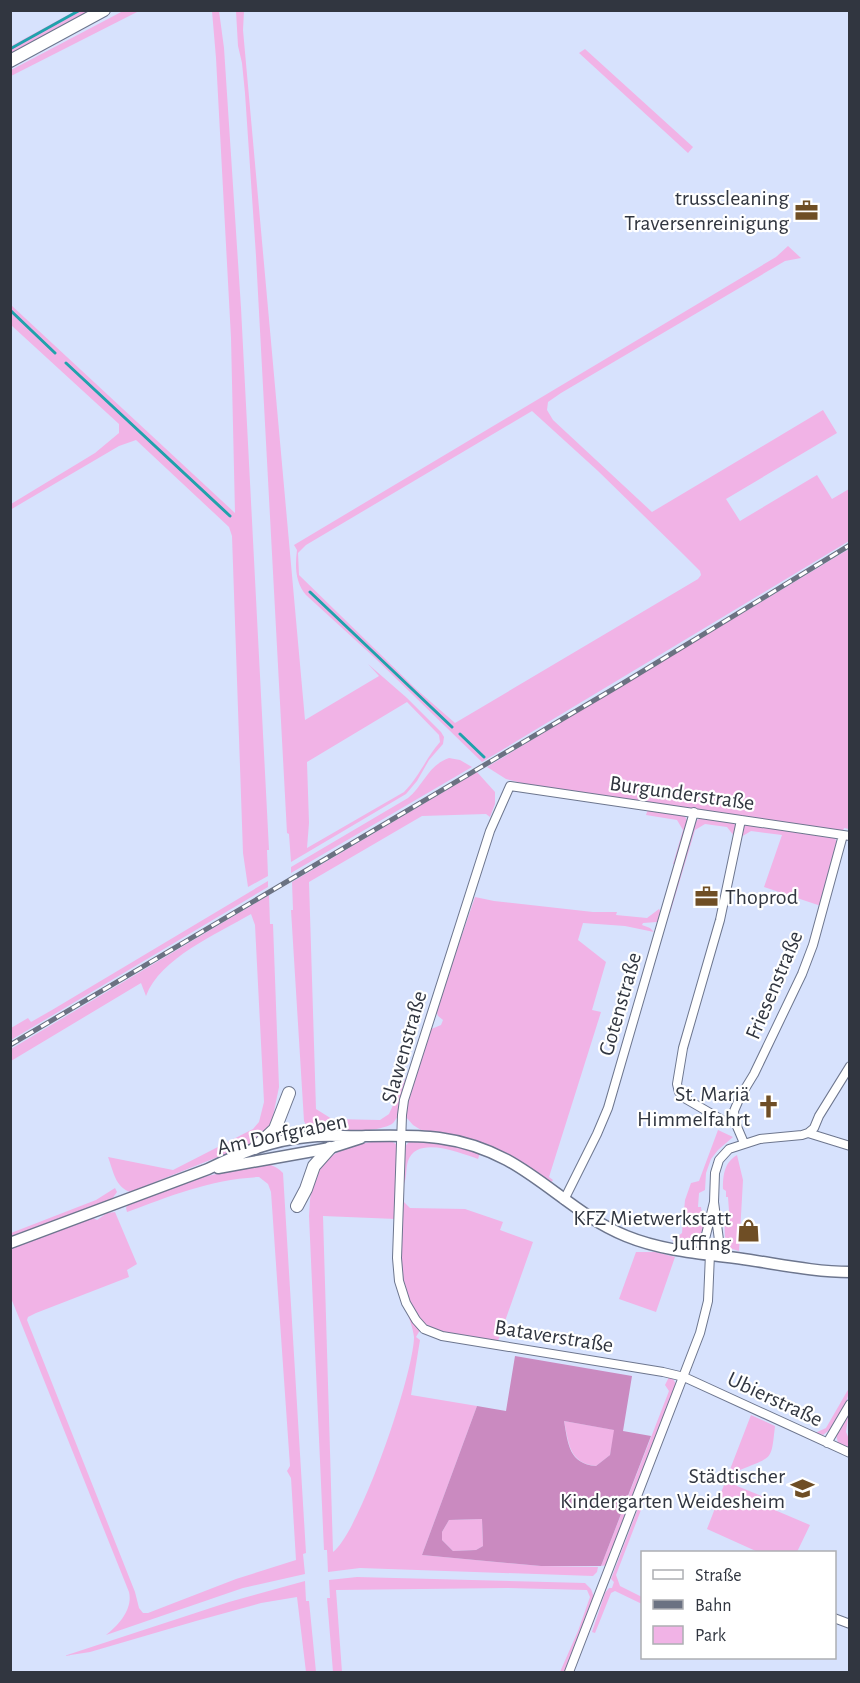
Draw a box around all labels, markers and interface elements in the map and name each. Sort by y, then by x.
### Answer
place label: trusscleaning Traversenreinigung [624,187,789,234]
office icon: trusscleaning Traversenreinigung [794,198,820,224]
street label: Burgunderstraße [608,772,756,814]
office icon: Thoprod [694,884,720,910]
place label: Thoprod [725,886,798,908]
street label: Friesenstraße [741,928,807,1042]
street label: Gotenstraße [595,950,645,1058]
street label: Slawenstraße [377,988,431,1106]
place label: St. Mariä Himmelfahrt [637,1083,750,1130]
church icon: St. Mariä Himmelfahrt [755,1094,781,1120]
street label: Am Dorfgraben [215,1109,349,1159]
place label: KFZ Mietwerkstatt Juffing [573,1207,731,1254]
shop icon: KFZ Mietwerkstatt Juffing [736,1218,762,1244]
street label: Bataverstraße [493,1316,615,1356]
street label: Ubierstraße [724,1367,826,1431]
place label: Städtischer Kindergarten Weidesheim [560,1465,785,1512]
school or university icon: Städtischer Kindergarten Weidesheim [790,1476,816,1502]
legend [641,1551,836,1659]
text: Straße [695,1567,741,1585]
text: Bahn [695,1597,731,1615]
text: Park [695,1627,727,1645]

